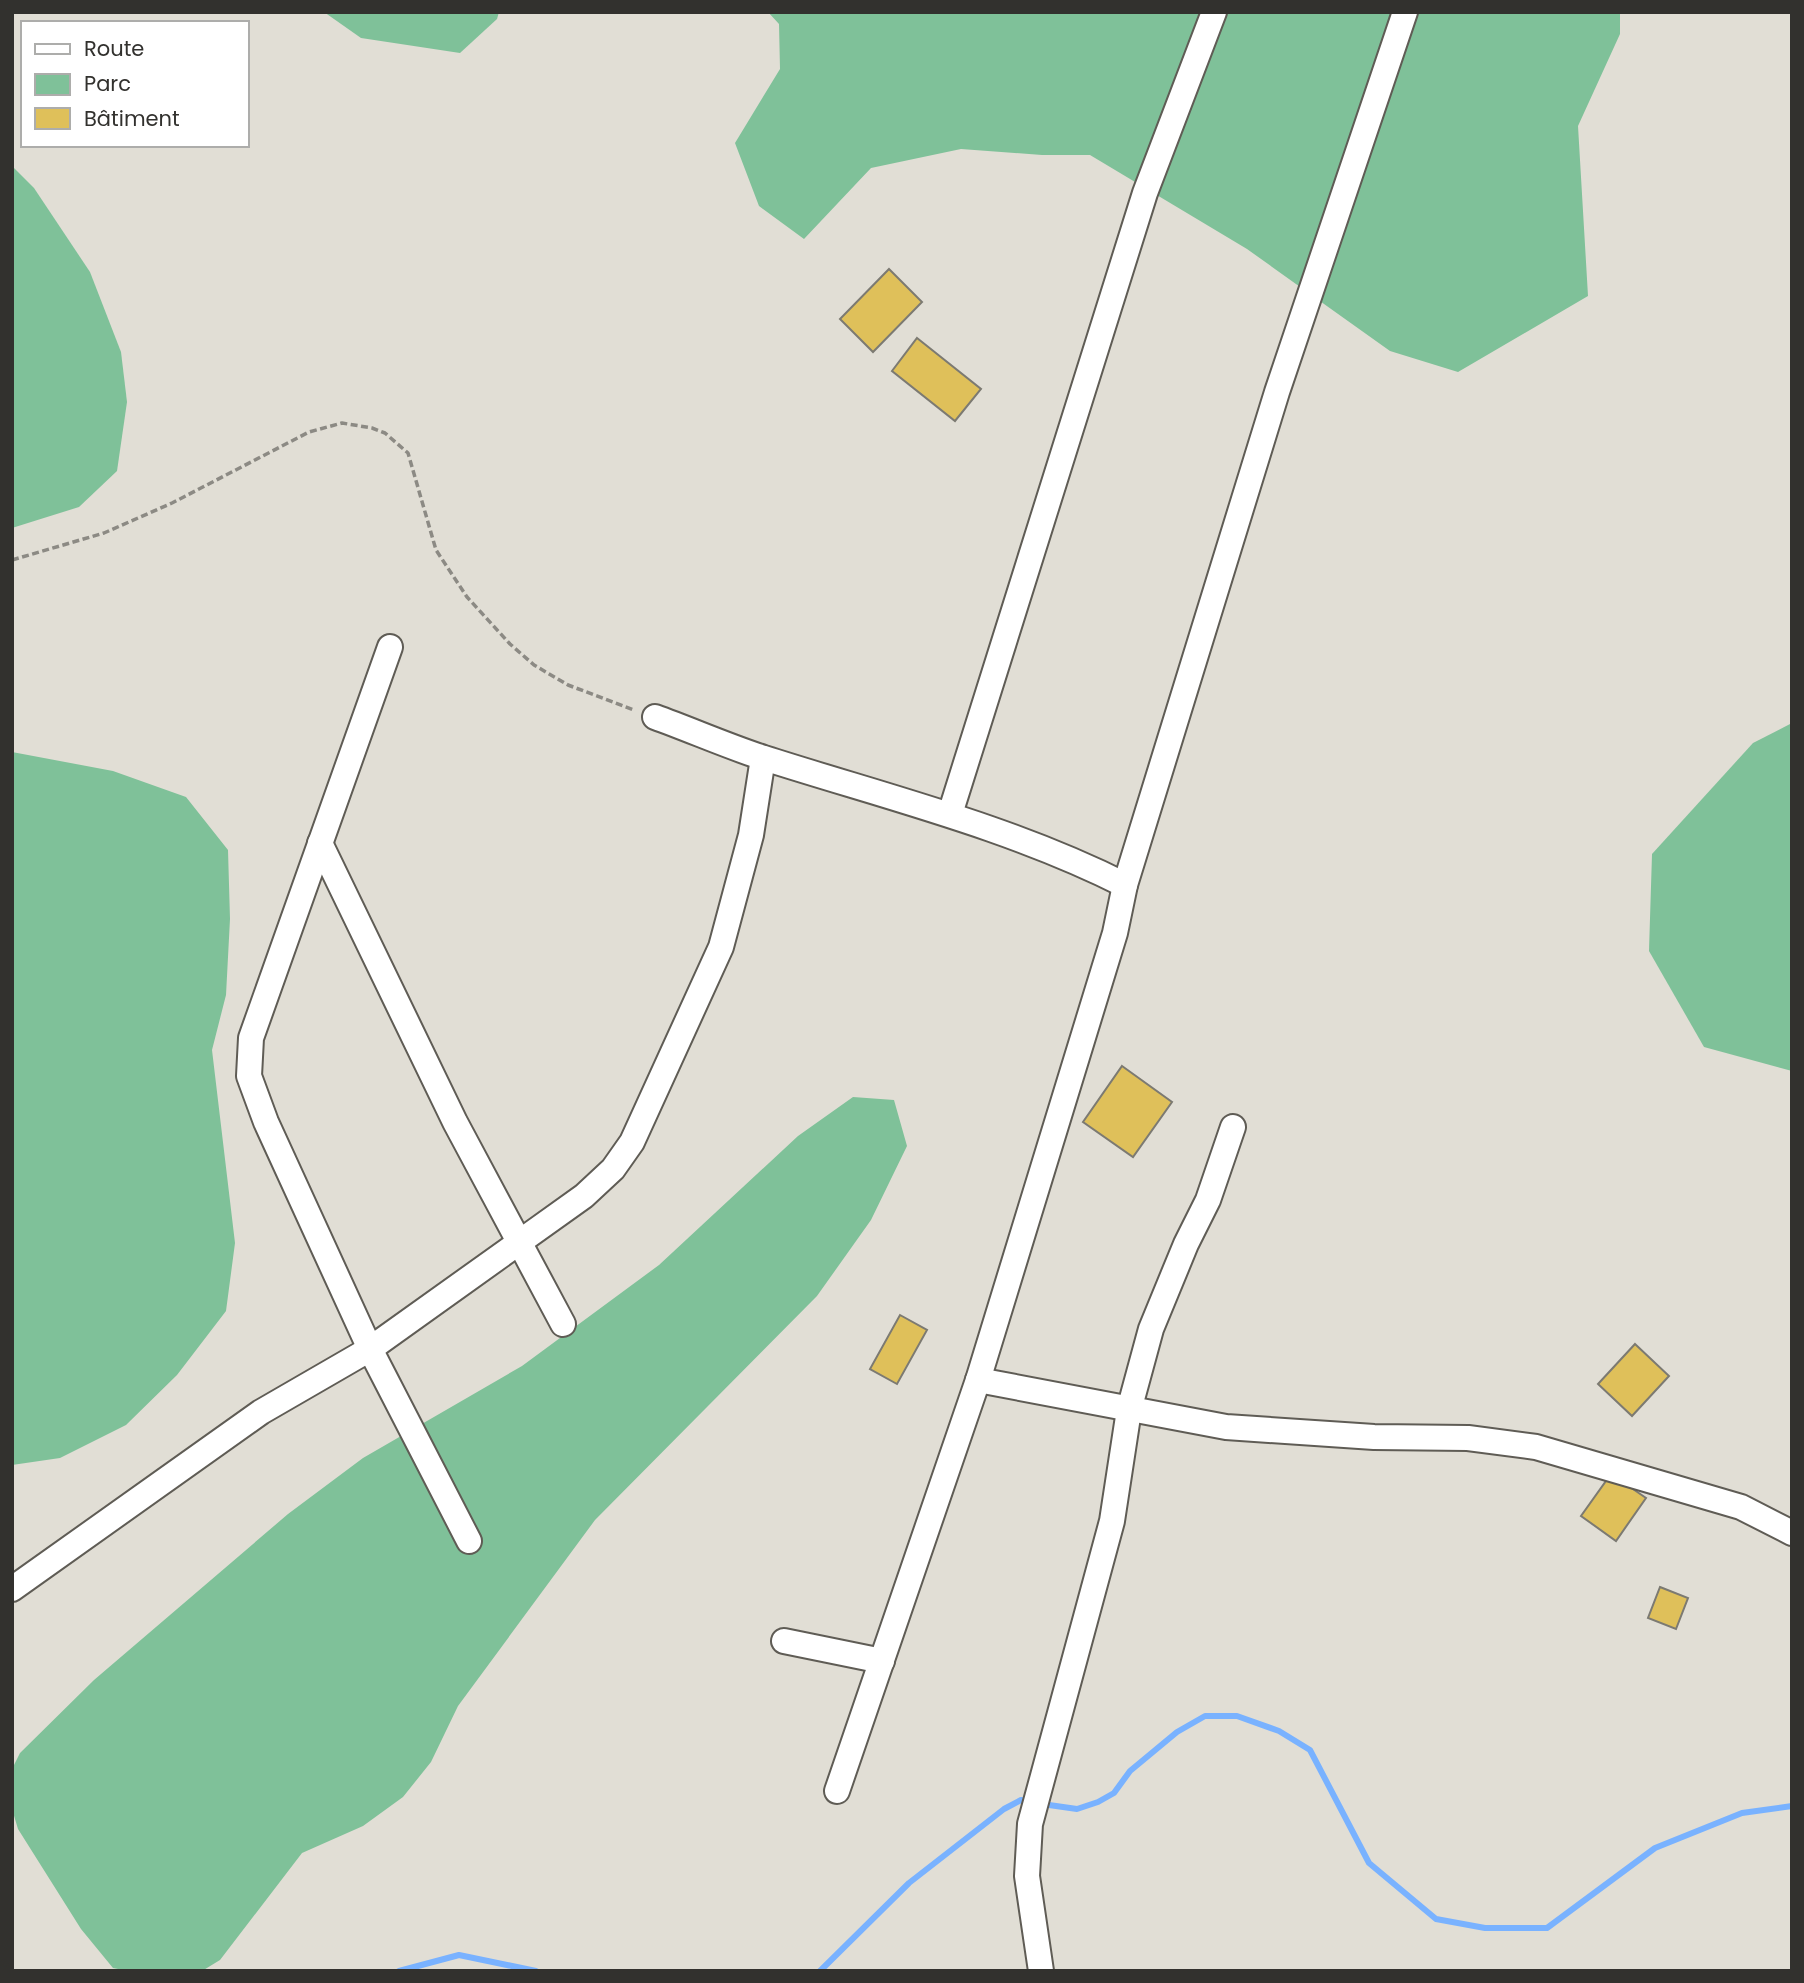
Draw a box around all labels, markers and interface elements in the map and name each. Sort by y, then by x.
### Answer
legend [21,21,248,147]
text: Route [84,34,144,63]
text: Parc [84,69,131,98]
text: Bâtiment [84,104,180,133]

